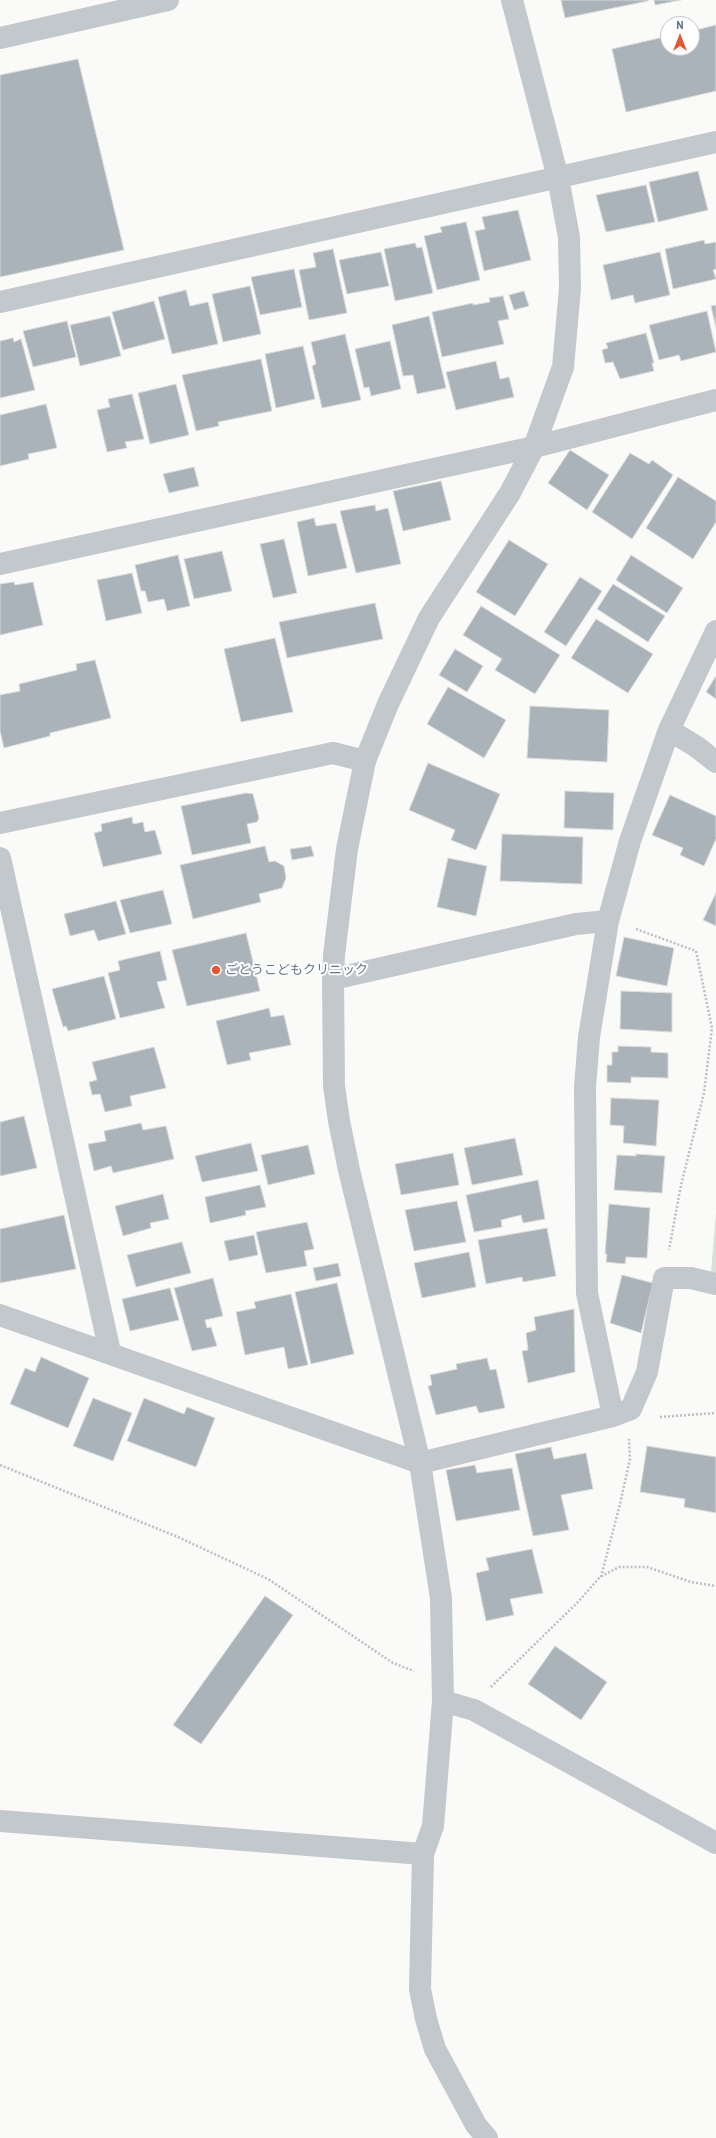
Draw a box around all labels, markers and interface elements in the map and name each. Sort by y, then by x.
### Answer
north arrow [660,16,700,56]
text: N [676,18,684,31]
place label: ごとうこどもクリニック [225,962,368,978]
marker: ごとうこどもクリニック [210,964,222,976]

